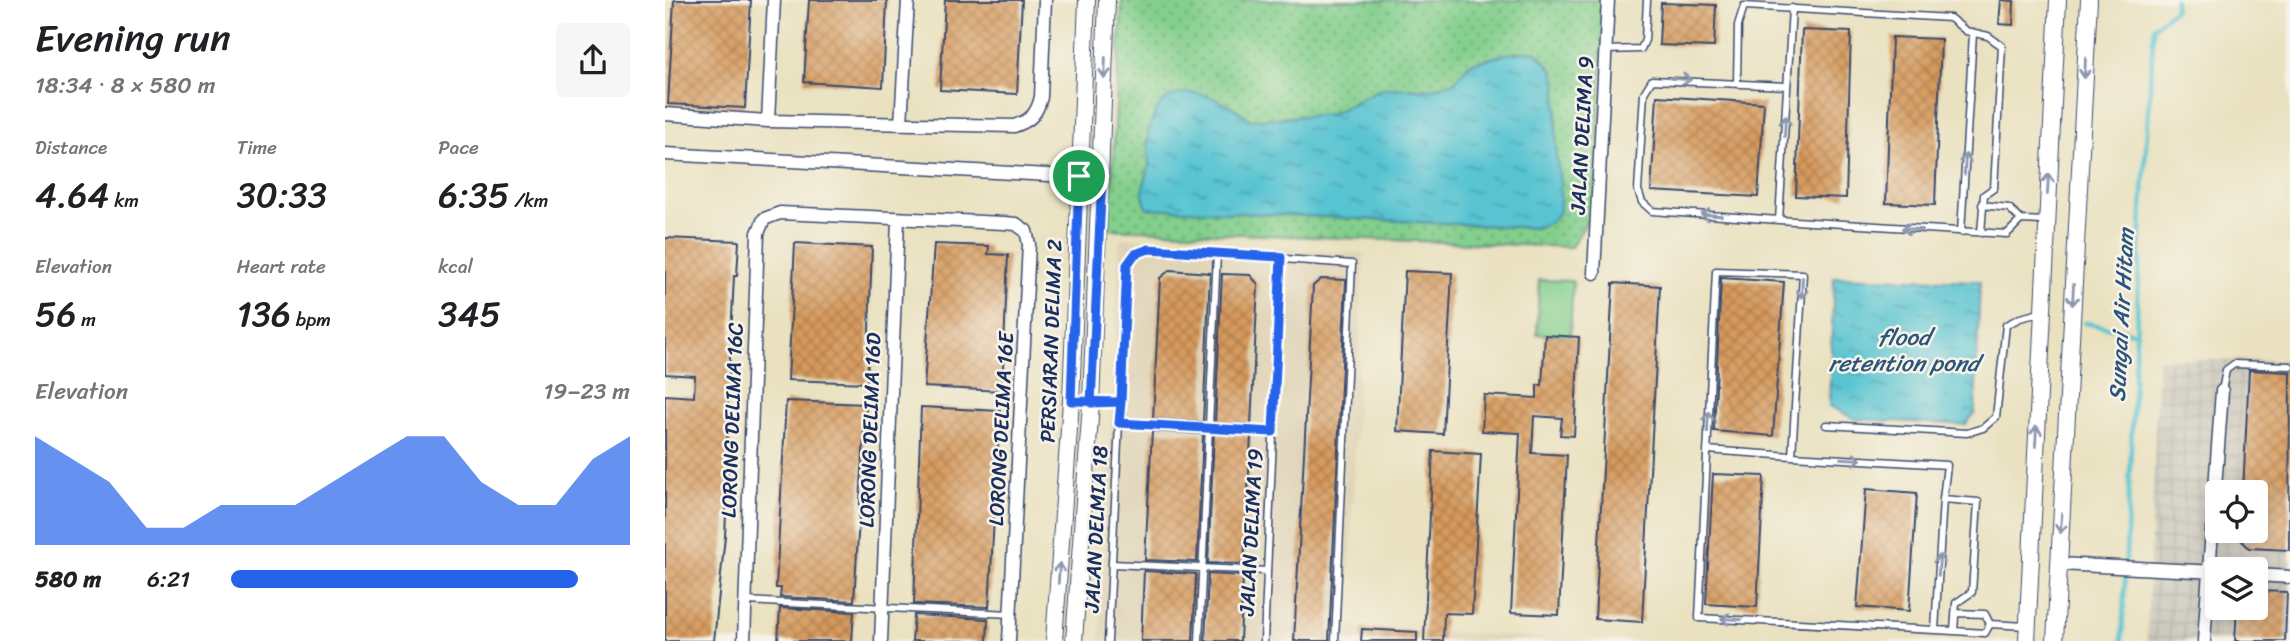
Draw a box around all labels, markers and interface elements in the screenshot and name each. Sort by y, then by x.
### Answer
text: Evening run [35,5,231,72]
button: share [556,23,630,97]
street label: JALAN DELIMA 9 [1559,55,1605,216]
one-way arrow [1099,56,1112,79]
one-way arrow [2079,56,2092,79]
text: 18:34 · 8 × 580 m [35,65,216,106]
one-way arrow [1669,73,1692,86]
one-way arrow [1778,115,1791,138]
text: Distance [35,131,107,164]
text: Time [237,131,277,164]
text: Pace [438,131,479,164]
pin [1049,146,1109,206]
one-way arrow [1959,153,1972,175]
icon: arrive [1060,157,1098,195]
text: 4.64 [35,164,109,226]
text: 30:33 [237,164,327,226]
text: 6:35 [438,164,509,226]
one-way arrow [2042,173,2055,196]
text: km [109,184,139,217]
text: /km [509,184,548,217]
one-way arrow [1701,208,1723,221]
one-way arrow [1901,222,1924,235]
water label: Sungai Air Hitam [2096,225,2147,403]
street label: PERSIARAN DELIMA 2 [1028,238,1074,444]
text: Elevation [35,250,112,283]
text: Heart rate [237,250,326,283]
text: kcal [438,250,473,283]
one-way arrow [1795,276,1808,299]
text: 56 [35,283,76,345]
text: 136 [237,283,291,345]
text: 345 [438,283,501,345]
one-way arrow [2067,284,2080,307]
text: m [76,303,96,336]
text: bpm [291,303,331,336]
water label: flood retention pond [1829,317,1985,384]
street label: LORONG DELIMA 16C [710,322,754,518]
street label: LORONG DELIMA 16E [977,330,1025,527]
street label: LORONG DELIMA 16D [848,331,892,528]
text: Elevation [35,371,128,412]
text: 19–23 m [543,371,630,412]
one-way arrow [1702,411,1715,434]
one-way arrow [2030,425,2043,448]
street label: JALAN DELMIA 18 [1073,444,1119,614]
street label: JALAN DELIMA 19 [1228,447,1274,618]
one-way arrow [1840,453,1862,466]
map controls [2205,480,2268,620]
button: locate [2205,480,2268,543]
one-way arrow [2054,511,2067,533]
one-way arrow [1933,554,1946,576]
button: layers [2205,557,2268,620]
text: 580 m [35,559,101,600]
text: 6:21 [147,559,190,600]
one-way arrow [1053,562,1066,585]
one-way arrow [1720,613,1743,626]

